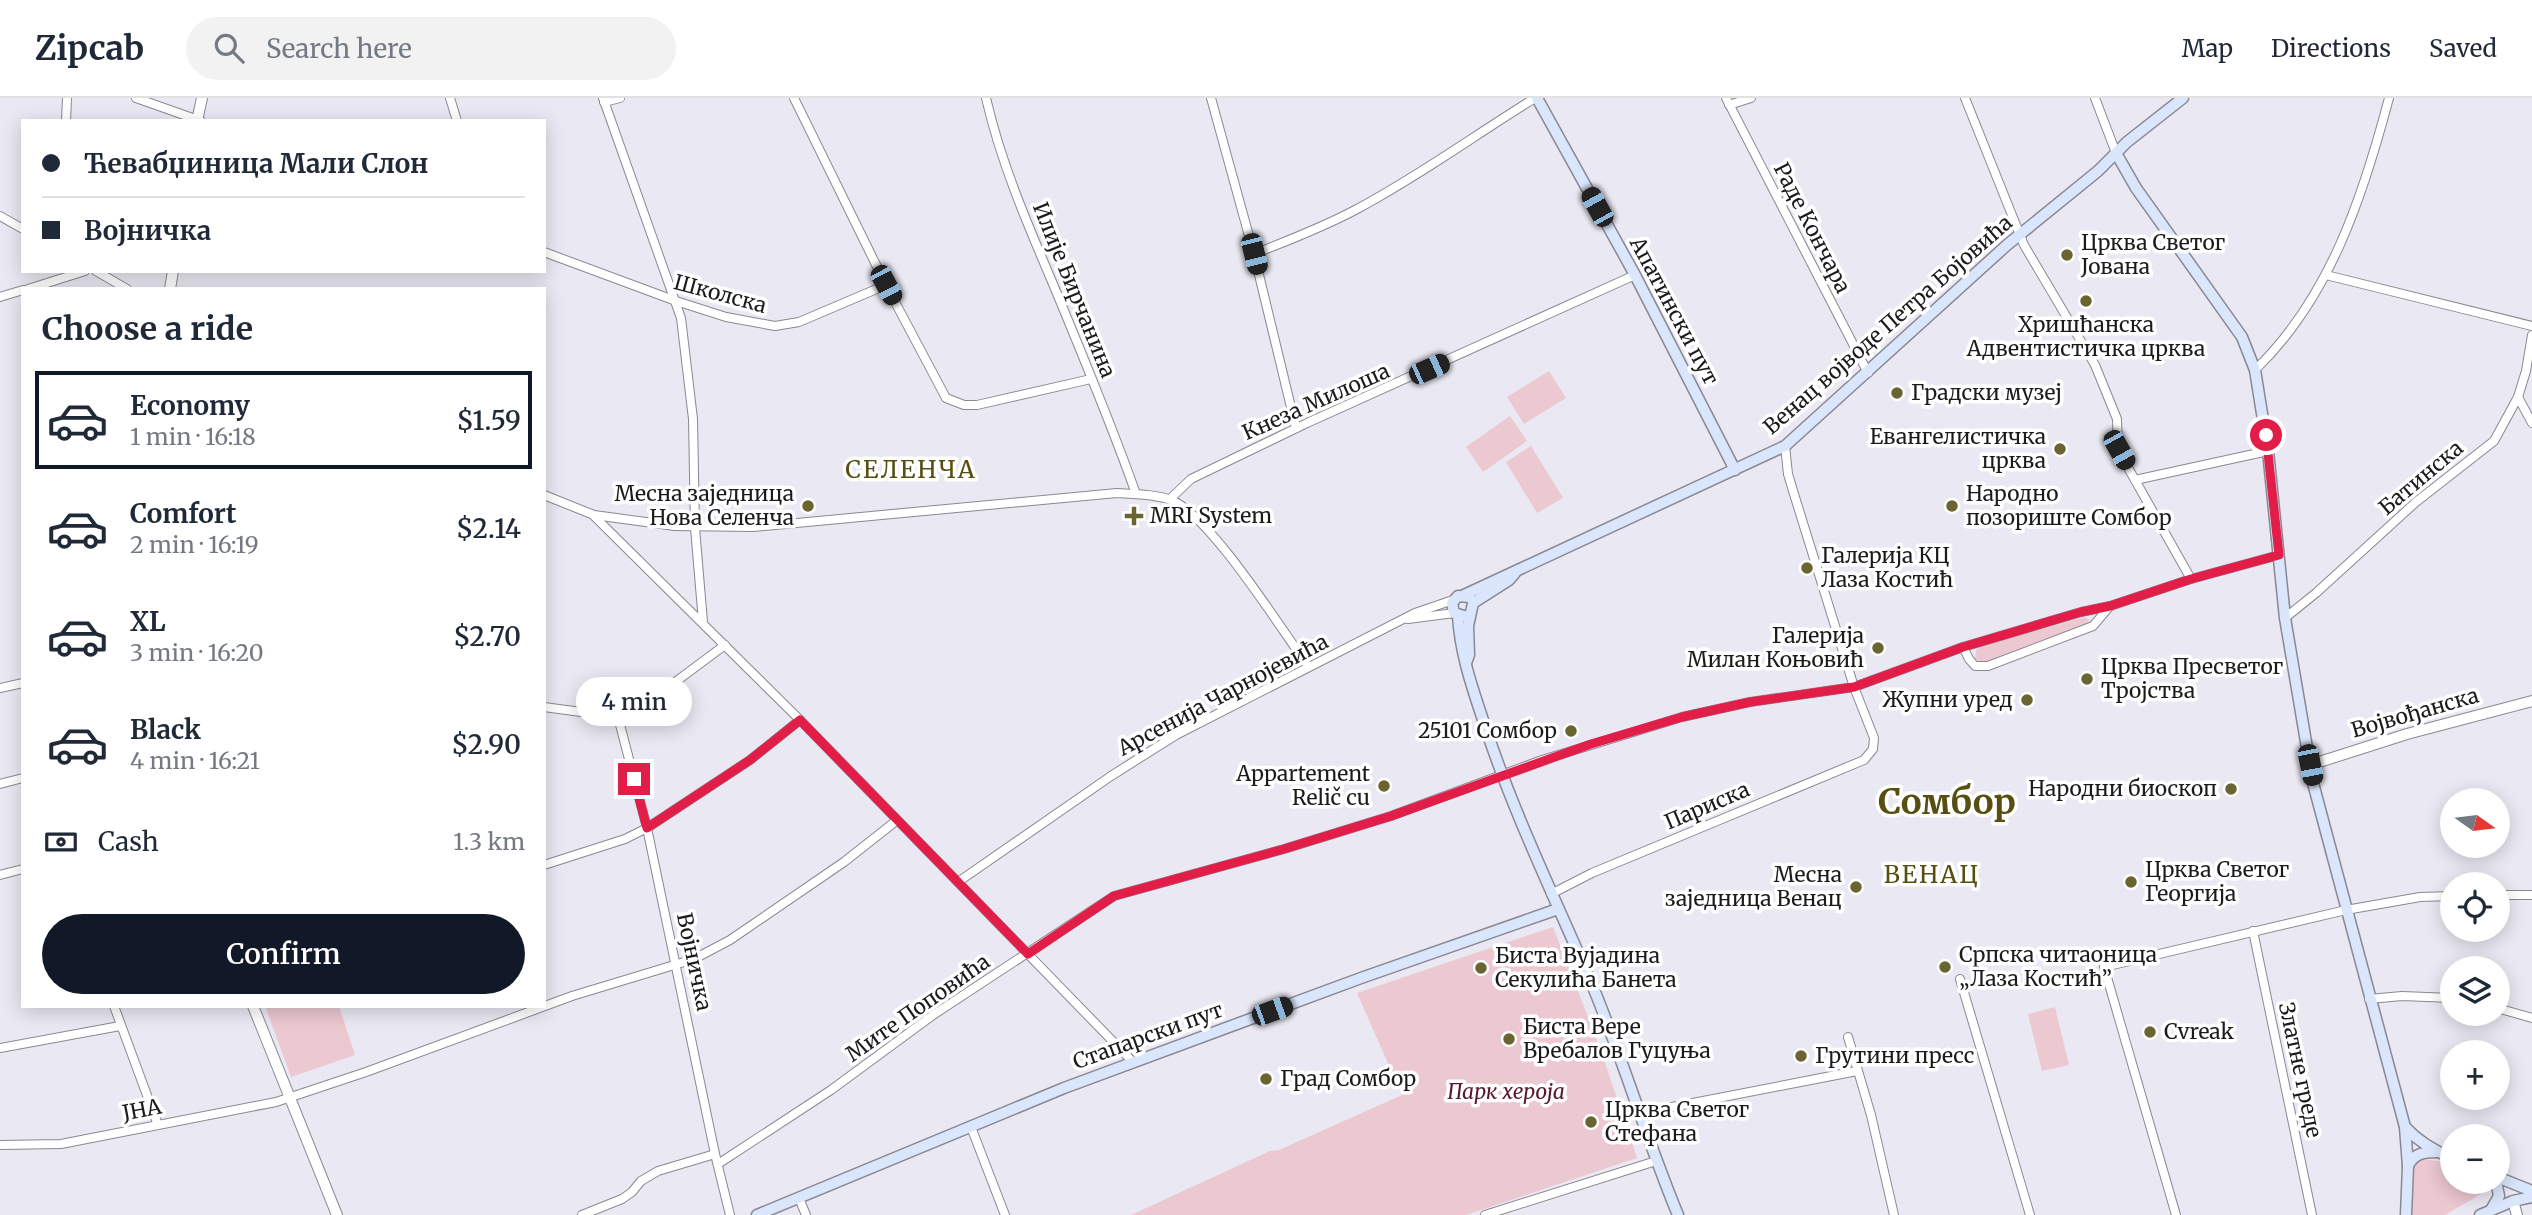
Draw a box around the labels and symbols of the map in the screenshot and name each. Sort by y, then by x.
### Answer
street label: Раде Кончара [1768,158,1857,298]
car [1578,184,1617,230]
street label: Илије Бирчанина [1027,198,1122,382]
street label: Венац војводе Петра Бојовића [1758,209,2018,440]
place label: Црква Светог Јована [2080,229,2226,280]
car [1239,231,1270,277]
street label: Апатински пут [1624,231,1725,390]
marker: Црква Светог Јована [2059,247,2075,263]
car [867,262,906,308]
street label: Школска [671,268,770,319]
marker: Хришћанска Адвентистичка црква [2078,293,2094,309]
place label: Хришћанска Адвентистичка црква [1966,311,2205,362]
car [1406,351,1453,387]
street label: Кнеза Милоша [1238,357,1394,446]
place label: Градски музеј [1911,379,2062,406]
marker: Градски музеј [1889,385,1905,401]
route start [2250,419,2282,451]
place label: Евангелистичка црква [1870,423,2046,474]
car [2100,427,2139,473]
street label: Батинска [2373,434,2468,521]
marker: Евангелистичка црква [2052,441,2068,457]
district label: СЕЛЕНЧА [845,454,977,485]
place label: Месна заједница Нова Селенча [614,480,794,531]
place label: Народно позориште Сомбор [1966,480,2172,531]
marker: Месна заједница Нова Селенча [800,498,816,514]
marker: Народно позориште Сомбор [1944,498,1960,514]
place label: MRI System [1150,502,1272,529]
marker: MRI System [1124,506,1144,526]
place label: Галерија КЦ Лаза Костић [1821,542,1953,593]
marker: Галерија КЦ Лаза Костић [1799,560,1815,576]
place label: Галерија Милан Коњовић [1687,622,1864,673]
street label: Арсенија Чарнојевића [1112,628,1333,762]
marker: Галерија Милан Коњовић [1870,640,1886,656]
place label: Црква Пресветог Тројства [2101,653,2284,704]
marker: Црква Пресветог Тројства [2079,671,2095,687]
callout: 4 min [576,678,692,726]
street label: Војвођанска [2348,681,2482,744]
place label: Жупни уред [1882,686,2013,713]
marker: Жупни уред [2019,692,2035,708]
place label: 25101 Сомбор [1418,717,1557,744]
marker: 25101 Сомбор [1563,723,1579,739]
car [2296,742,2325,788]
place label: Appartement Relič cu [1235,760,1370,811]
route end [618,763,650,795]
place label: Народни биоскоп [2028,775,2217,802]
street label: Париска [1660,776,1753,835]
marker: Appartement Relič cu [1376,778,1392,794]
district label: Сомбор [1878,780,2016,824]
marker: Народни биоскоп [2223,781,2239,797]
north arrow [2440,788,2510,858]
place label: Црква Светог Георгија [2145,856,2290,907]
district label: ВЕНАЦ [1884,859,1980,890]
place label: Месна заједница Венац [1665,861,1842,912]
marker: Црква Светог Георгија [2123,874,2139,890]
marker: Месна заједница Венац [1848,879,1864,895]
street label: Војничка [671,910,718,1013]
place label: Српска читаоница „Лаза Костић” [1959,941,2157,992]
place label: Биста Вујадина Секулића Банета [1495,942,1676,993]
street label: Мите Поповића [840,948,995,1067]
marker: Српска читаоница „Лаза Костић” [1937,959,1953,975]
marker: Биста Вујадина Секулића Банета [1473,960,1489,976]
car [1249,994,1296,1028]
street label: Стапарски пут [1069,996,1227,1075]
street label: Златне греде [2273,1000,2328,1140]
place label: Биста Вере Вребалов Гуцуња [1523,1013,1711,1064]
place label: Cvreak [2164,1018,2235,1045]
marker: Cvreak [2142,1024,2158,1040]
marker: Биста Вере Вребалов Гуцуња [1501,1031,1517,1047]
place label: Грутини пресс [1815,1042,1974,1069]
marker: Грутини пресс [1793,1048,1809,1064]
place label: Град Сомбор [1280,1065,1416,1092]
marker: Град Сомбор [1258,1071,1274,1087]
park label: Парк хероја [1447,1078,1565,1105]
street label: ЈНА [119,1092,164,1127]
place label: Црква Светог Стефана [1605,1096,1750,1147]
marker: Црква Светог Стефана [1583,1114,1599,1130]

